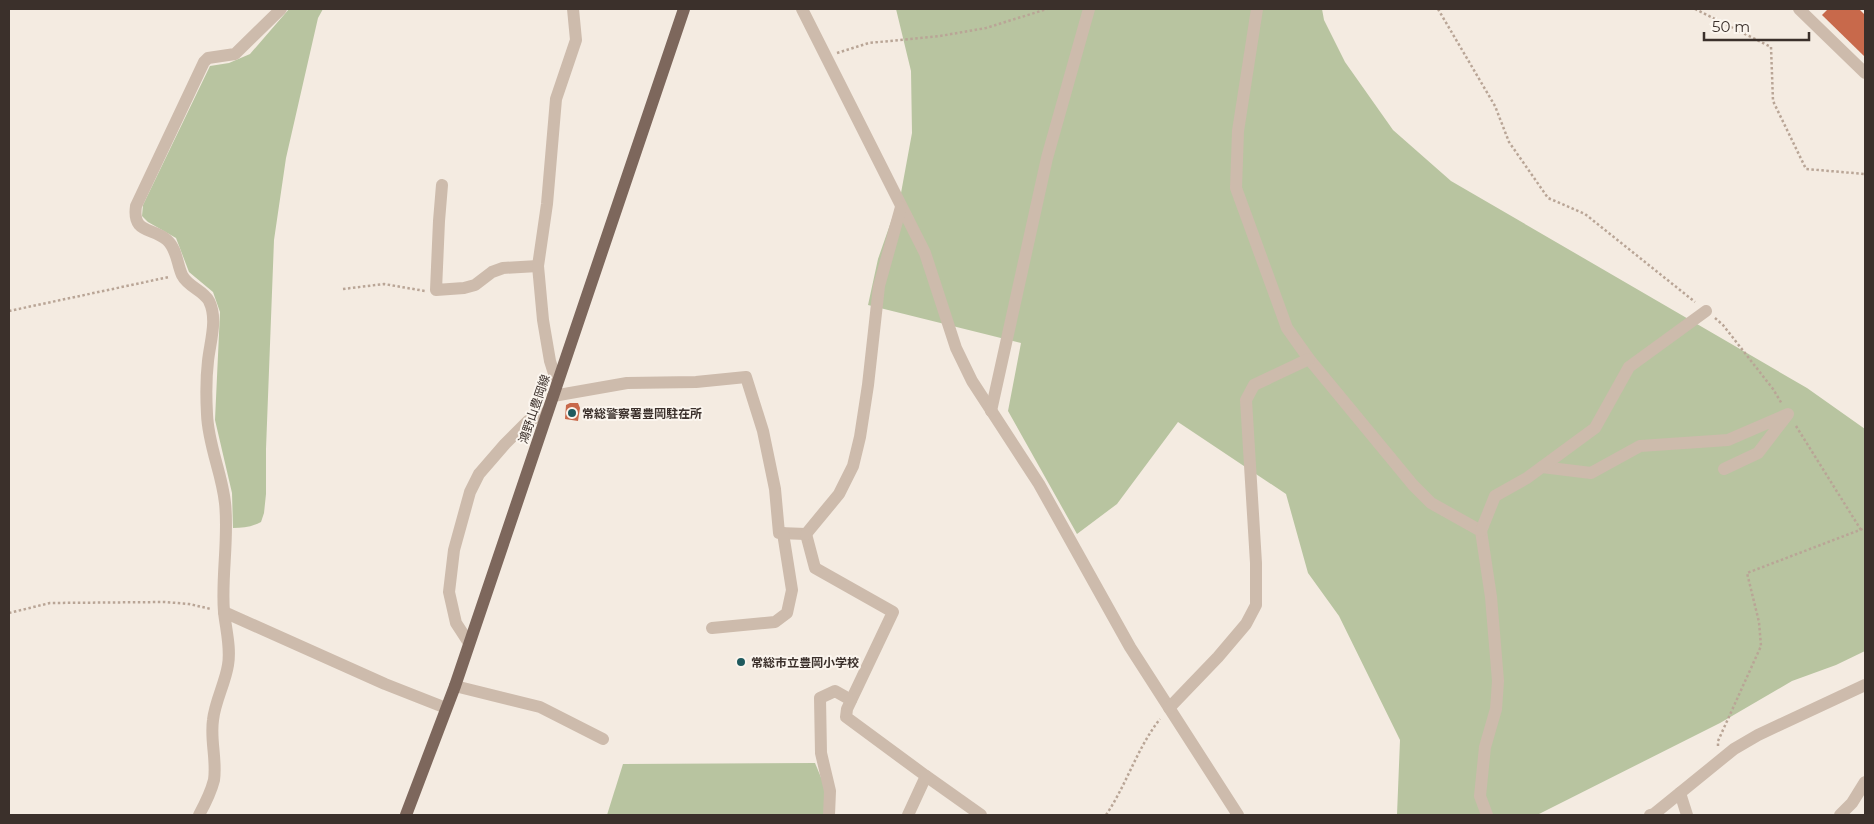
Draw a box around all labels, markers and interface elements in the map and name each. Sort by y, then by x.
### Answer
scale bar [1704,10,1809,42]
text: 50 m [1712,17,1750,36]
street label: 鴻野山豊岡線 [515,373,553,445]
place label: 常総警察署豊岡駐在所 [582,406,702,421]
marker: 常総警察署豊岡駐在所 [566,407,578,419]
place label: 常総市立豊岡小学校 [751,655,859,670]
marker: 常総市立豊岡小学校 [735,656,747,668]

